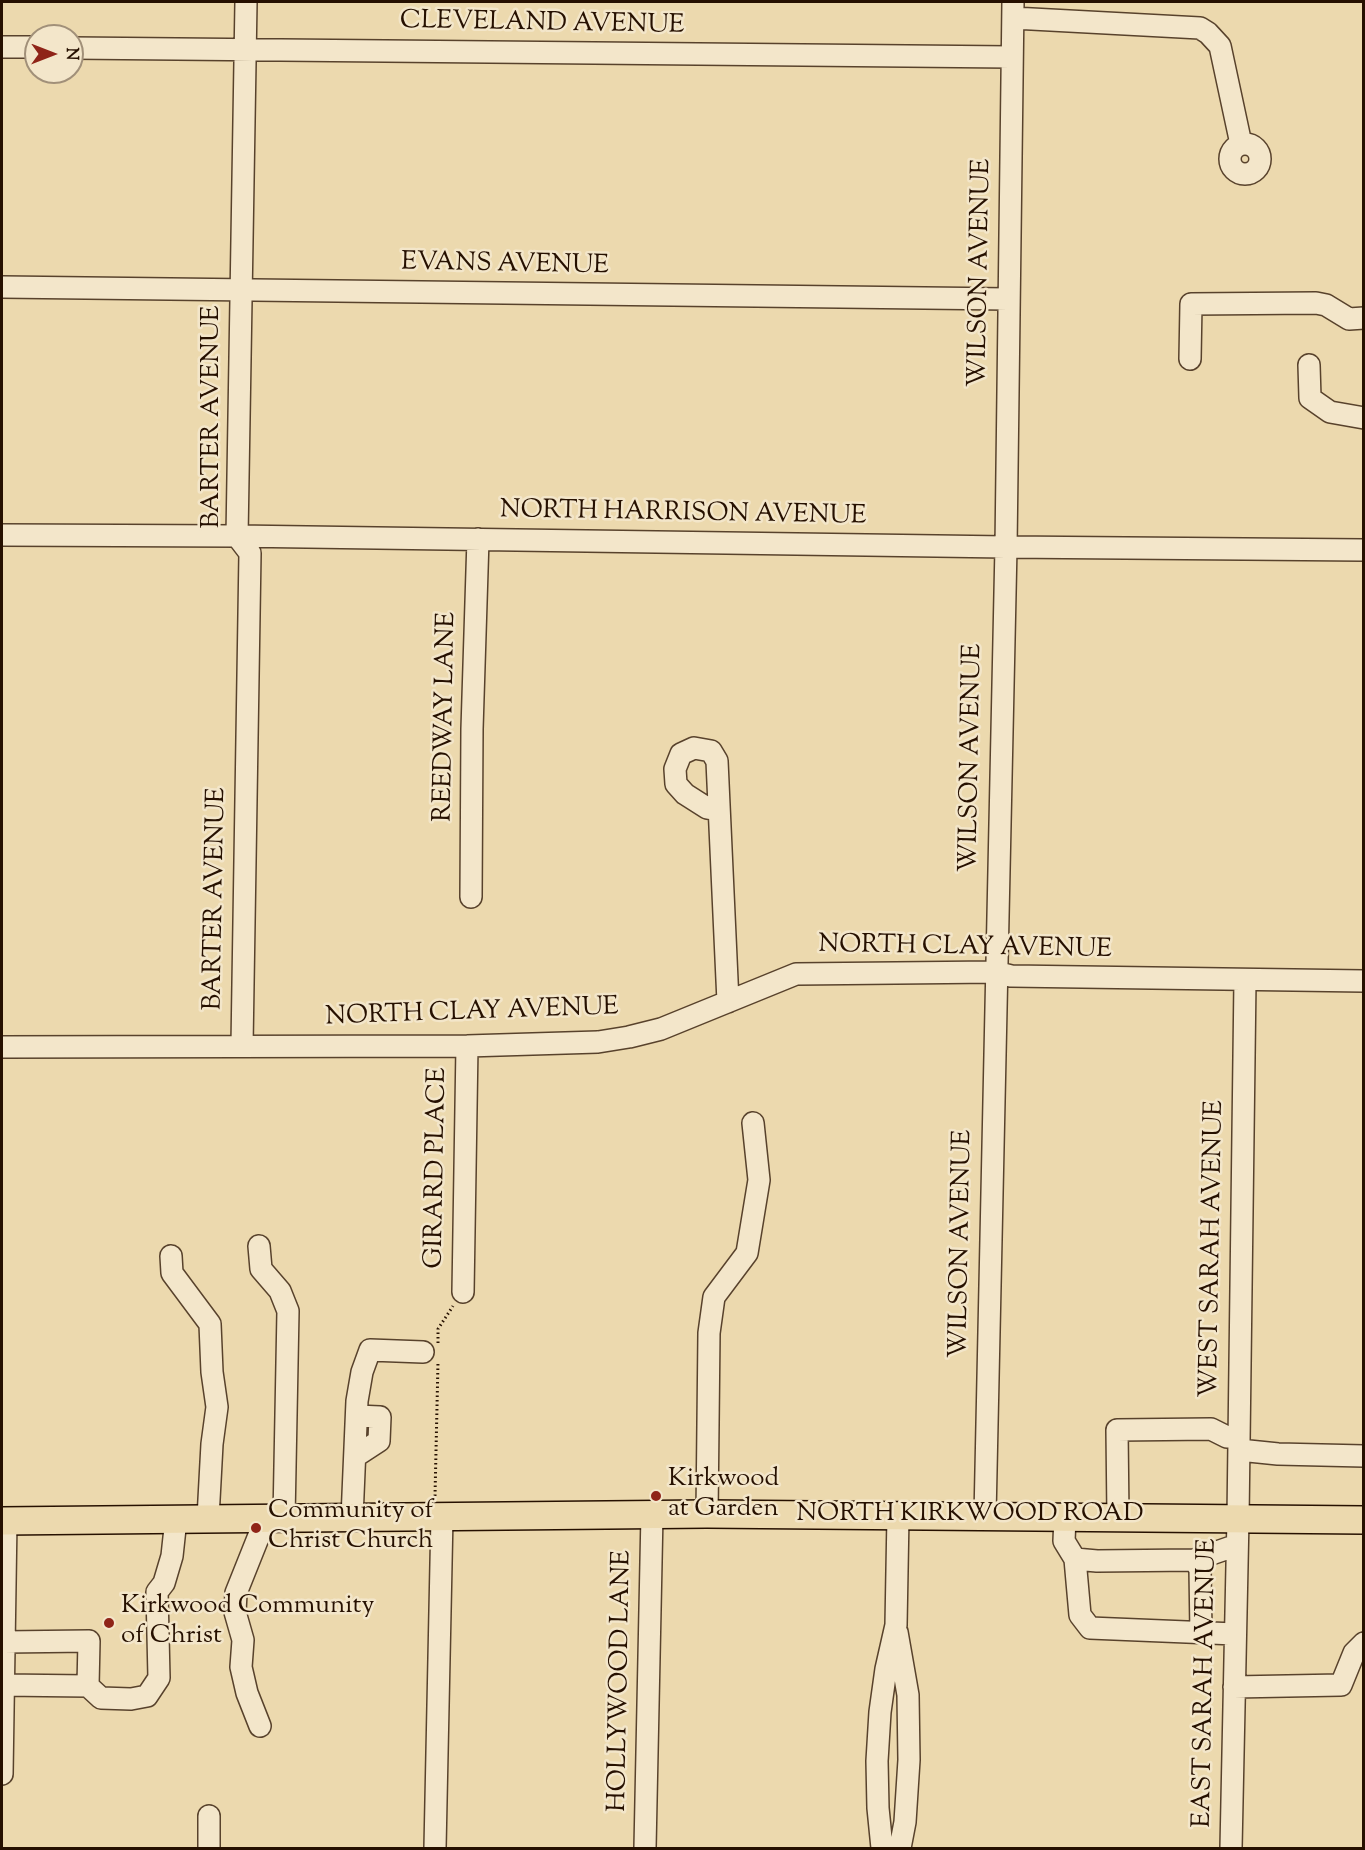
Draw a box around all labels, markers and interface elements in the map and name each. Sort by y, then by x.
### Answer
street label: CLEVELAND AVENUE [400,7,684,43]
north arrow [24,24,84,84]
text: N [59,48,82,60]
street label: WILSON AVENUE [964,159,1000,387]
street label: EVANS AVENUE [401,249,609,283]
street label: BARTER AVENUE [198,305,230,529]
street label: NORTH HARRISON AVENUE [499,496,867,534]
street label: REEDWAY LANE [430,612,464,822]
street label: WILSON AVENUE [955,644,991,872]
street label: BARTER AVENUE [199,787,235,1011]
street label: NORTH CLAY AVENUE [818,931,1112,967]
street label: NORTH CLAY AVENUE [325,993,619,1035]
street label: GIRARD PLACE [421,1067,455,1269]
street label: WEST SARAH AVENUE [1196,1100,1232,1398]
street label: WILSON AVENUE [945,1130,981,1358]
place label: Kirkwood at Garden [668,1465,779,1526]
marker: Kirkwood at Garden [649,1489,663,1503]
place label: Community of Christ Church [268,1497,433,1558]
street label: NORTH KIRKWOOD ROAD [796,1500,1144,1532]
marker: Community of Christ Church [249,1521,263,1535]
street label: EAST SARAH AVENUE [1189,1538,1225,1828]
street label: HOLLYWOOD LANE [604,1550,640,1812]
place label: Kirkwood Community of Christ [121,1592,374,1654]
marker: Kirkwood Community of Christ [102,1616,116,1630]

